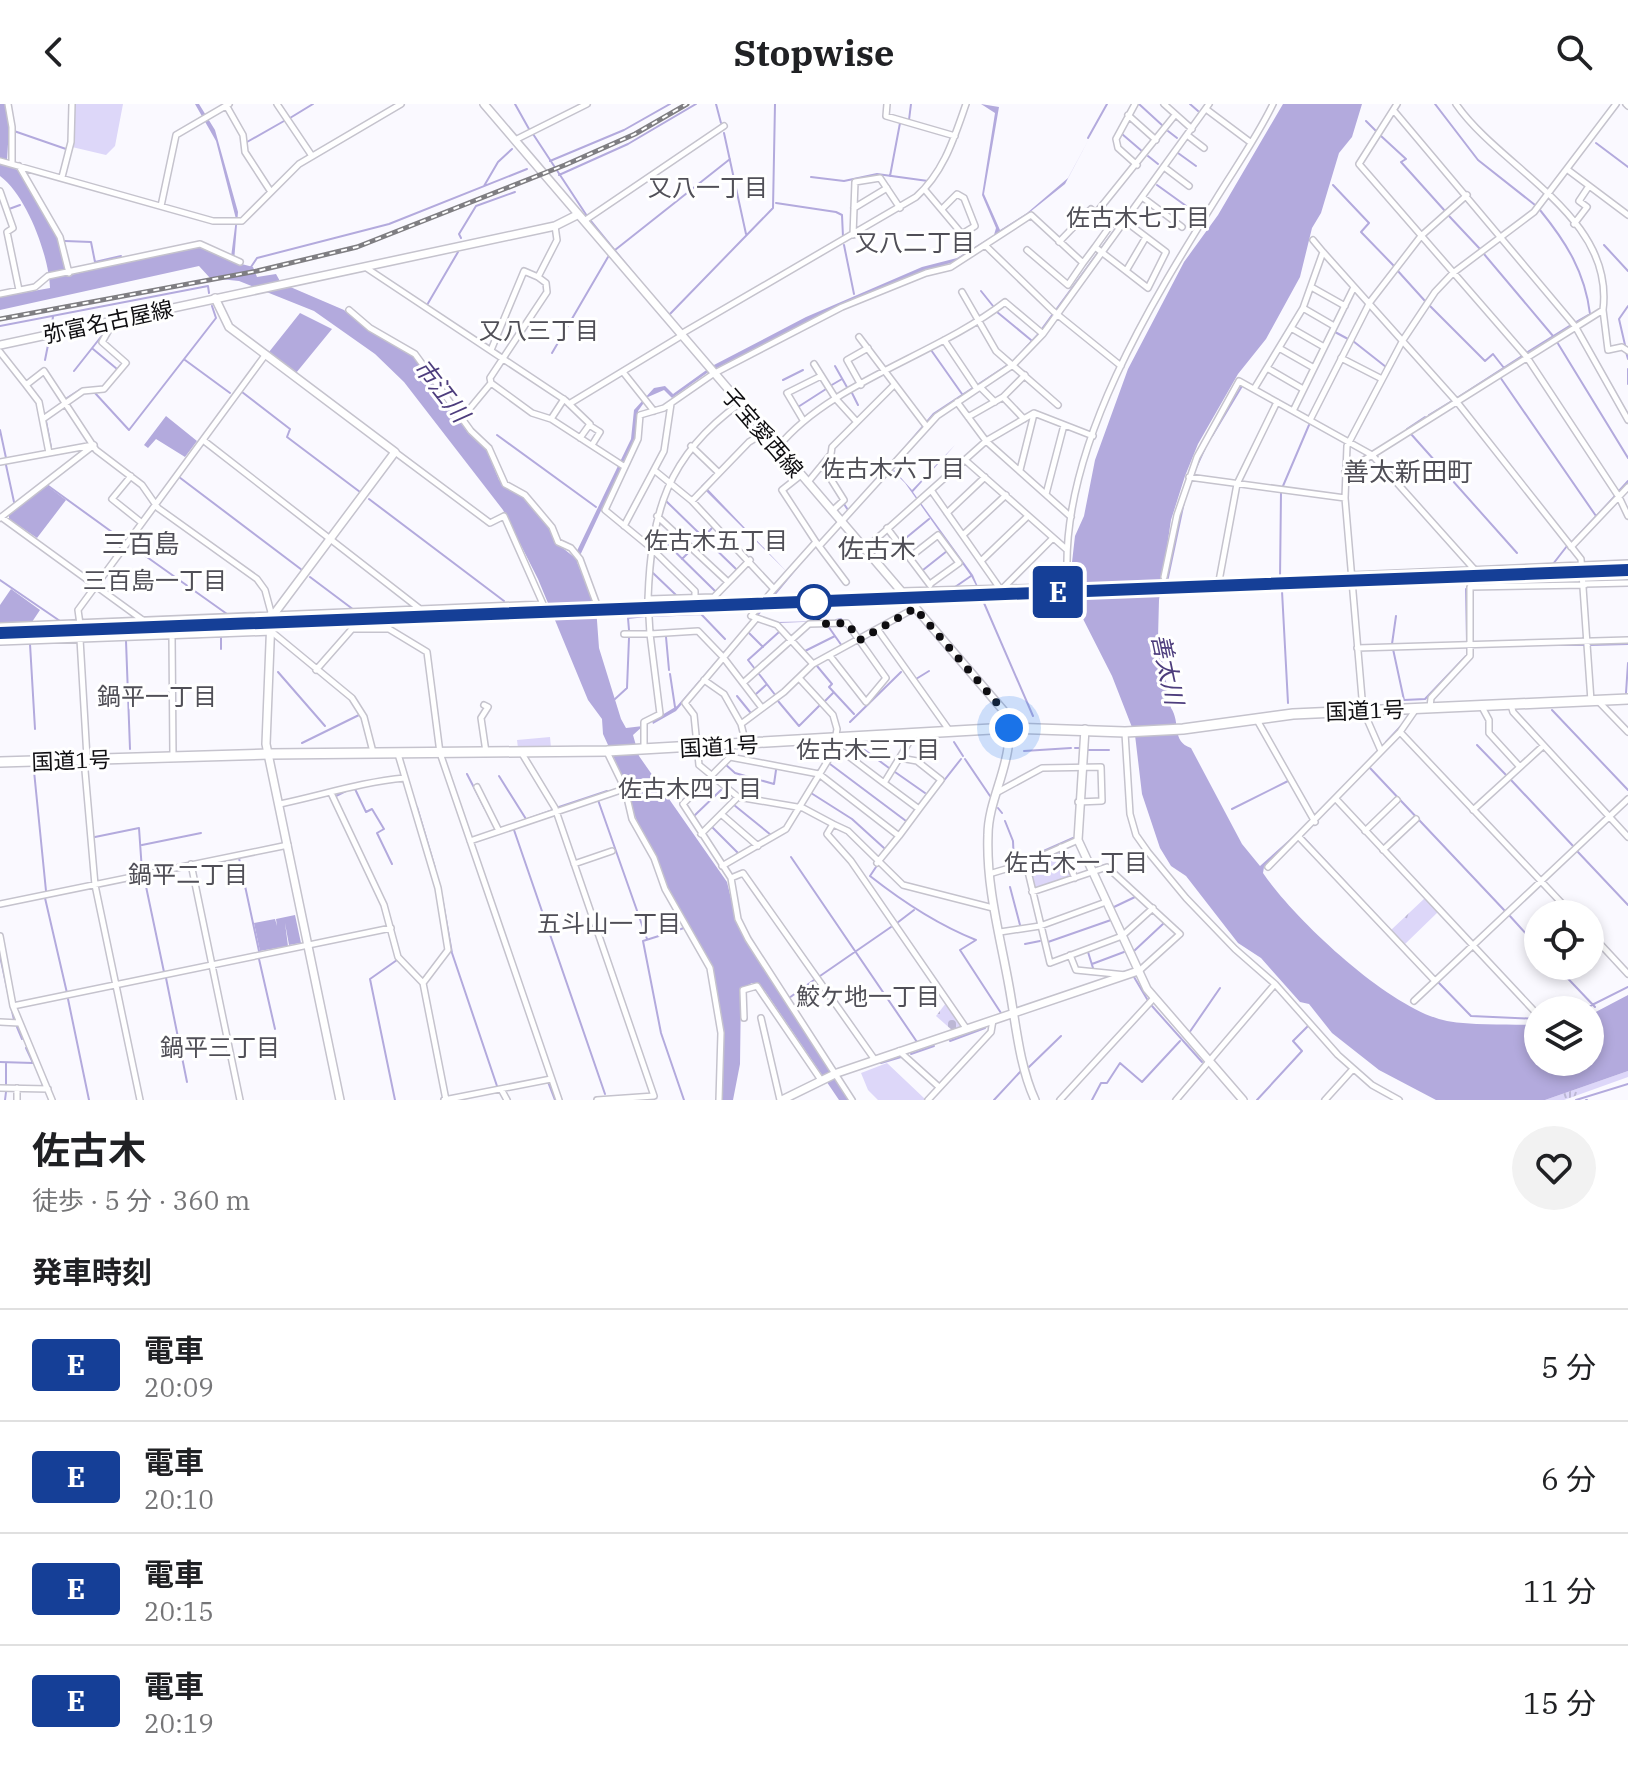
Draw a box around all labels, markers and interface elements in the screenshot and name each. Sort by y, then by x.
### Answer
text: Stopwise [734,29,895,76]
icon: back [32,30,76,74]
icon: search [1552,30,1596,74]
district label: 又八一丁目 [648,171,768,203]
district label: 佐古木七丁目 [1066,201,1210,233]
district label: 又八二丁目 [855,226,975,258]
street label: 弥富名古屋線 [40,293,176,349]
district label: 又八三丁目 [479,314,599,346]
water label: 市江川 [407,352,479,431]
street label: 子宝愛西線 [716,381,810,483]
district label: 佐古木六丁目 [821,452,965,484]
district label: 善太新田町 [1343,454,1473,488]
district label: 佐古木五丁目 [644,524,788,556]
district label: 三百島 [102,526,180,560]
district label: 佐古木 [838,531,916,565]
district label: 三百島一丁目 [83,564,227,596]
line badge: E [1032,566,1084,618]
text: E [1049,573,1067,610]
unlabelled marker [797,585,831,619]
water label: 善太川 [1145,630,1192,710]
district label: 鍋平一丁目 [97,680,217,712]
street label: 国道1号 [1325,694,1405,726]
your location [989,708,1029,748]
street label: 国道1号 [679,729,759,763]
district label: 佐古木三丁目 [796,733,940,765]
street label: 国道1号 [31,744,111,776]
district label: 佐古木四丁目 [618,772,762,804]
district label: 佐古木一丁目 [1004,846,1148,878]
district label: 鍋平二丁目 [128,858,248,890]
map controls [1524,900,1604,1076]
button: locate [1524,900,1604,980]
district label: 五斗山一丁目 [537,907,681,939]
district label: 鮫ケ地一丁目 [796,980,940,1012]
button: layers [1524,996,1604,1076]
district label: 鍋平三丁目 [160,1031,280,1063]
text: 佐古木 [32,1125,146,1174]
button: heart [1512,1126,1596,1210]
text: 徒歩 · 5 分 · 360 m [32,1183,250,1217]
text: 発車時刻 [32,1252,152,1291]
text: 電車 [144,1330,204,1369]
text: E [67,1346,85,1383]
text: 5 分 [1541,1347,1596,1386]
text: 20:09 [144,1370,214,1404]
text: 電車 [144,1442,204,1481]
text: E [67,1458,85,1495]
text: 6 分 [1541,1459,1596,1498]
text: 20:10 [144,1482,214,1516]
text: 電車 [144,1554,204,1593]
text: E [67,1570,85,1607]
text: 11 分 [1523,1571,1596,1610]
text: 20:15 [144,1594,214,1628]
text: 電車 [144,1666,204,1705]
text: E [67,1682,85,1719]
text: 15 分 [1523,1683,1596,1722]
text: 20:19 [144,1706,214,1740]

